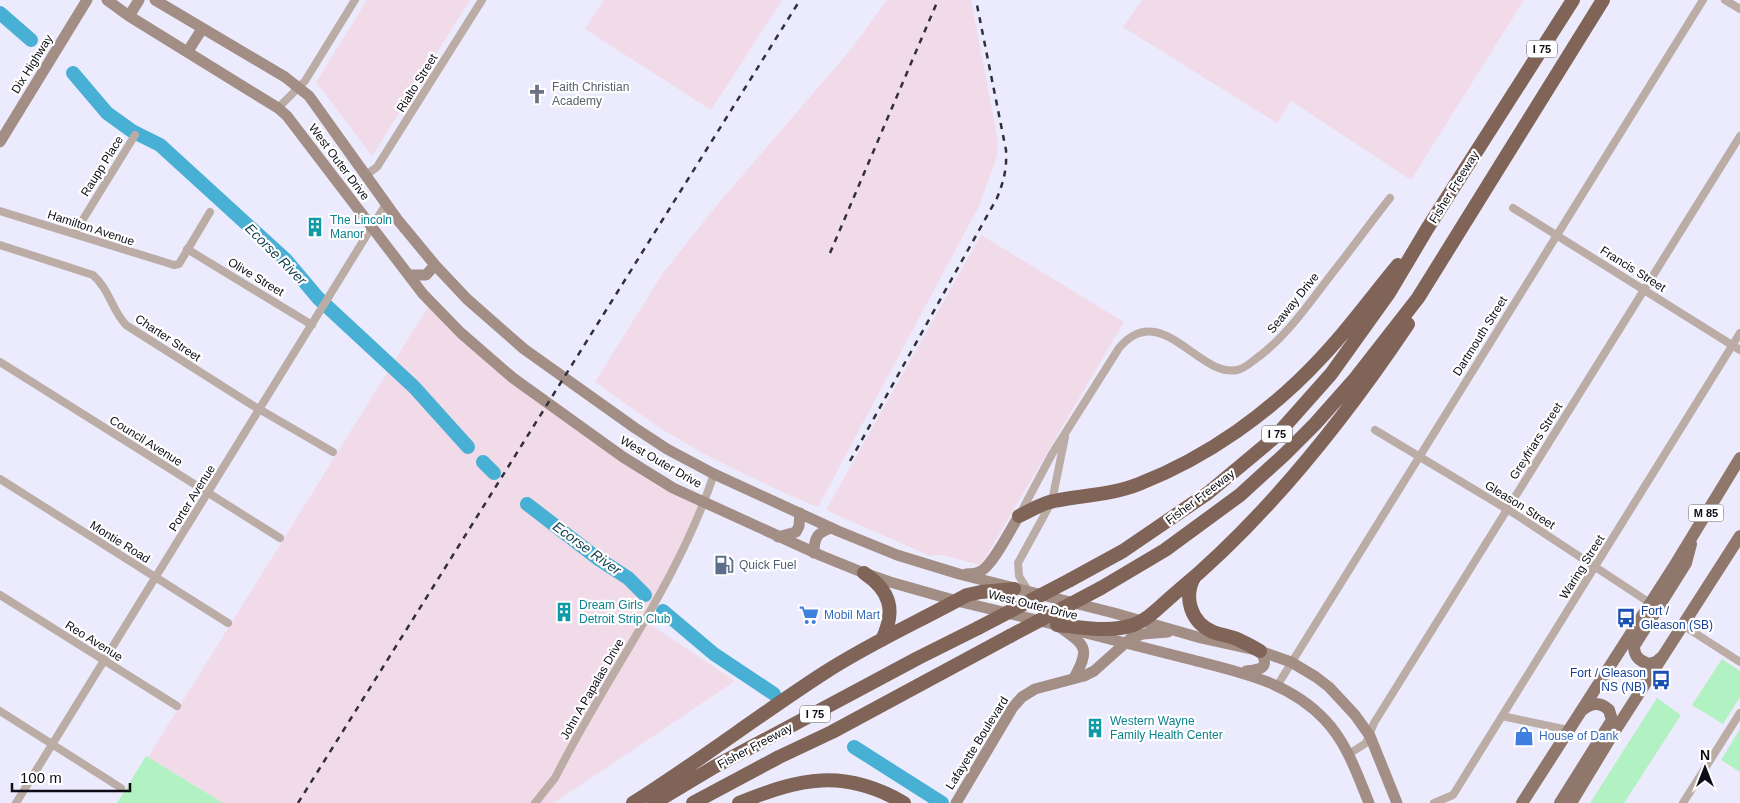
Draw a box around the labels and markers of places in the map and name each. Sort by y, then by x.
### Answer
place label: Faith Christian Academy [552,80,629,108]
church icon: Faith Christian Academy [526,83,548,105]
place label: The Lincoln Manor [330,213,392,241]
building icon: The Lincoln Manor [304,216,326,238]
fuel station icon: Quick Fuel [713,554,735,576]
place label: Quick Fuel [739,558,796,572]
place label: Dream Girls Detroit Strip Club [579,598,671,626]
building icon: Dream Girls Detroit Strip Club [553,601,575,623]
supermarket icon: Mobil Mart [798,604,820,626]
place label: Fort / Gleason (SB) [1641,604,1713,632]
bus stop icon: Fort / Gleason (SB) [1615,607,1637,629]
place label: Mobil Mart [824,608,881,622]
place label: Fort / Gleason NS (NB) [1570,666,1646,694]
bus stop icon: Fort / Gleason NS (NB) [1650,669,1672,691]
place label: Western Wayne Family Health Center [1110,714,1223,742]
building icon: Western Wayne Family Health Center [1084,717,1106,739]
shop icon: House of Dank [1513,725,1535,747]
place label: House of Dank [1539,729,1619,743]

